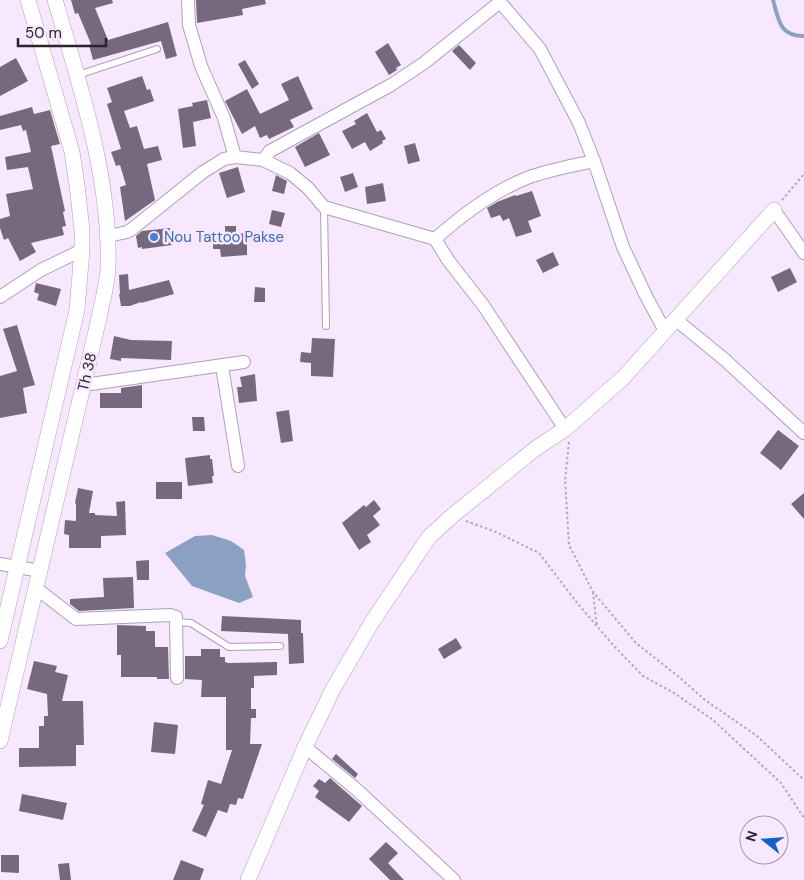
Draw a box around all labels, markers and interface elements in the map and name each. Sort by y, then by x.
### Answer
scale bar [18,15,105,47]
text: 50 m [25,23,62,43]
place label: Nou Tattoo Pakse [164,227,284,247]
marker: Nou Tattoo Pakse [148,231,160,243]
street label: Th 38 [73,351,101,393]
north arrow [739,815,789,865]
text: N [741,829,762,844]

